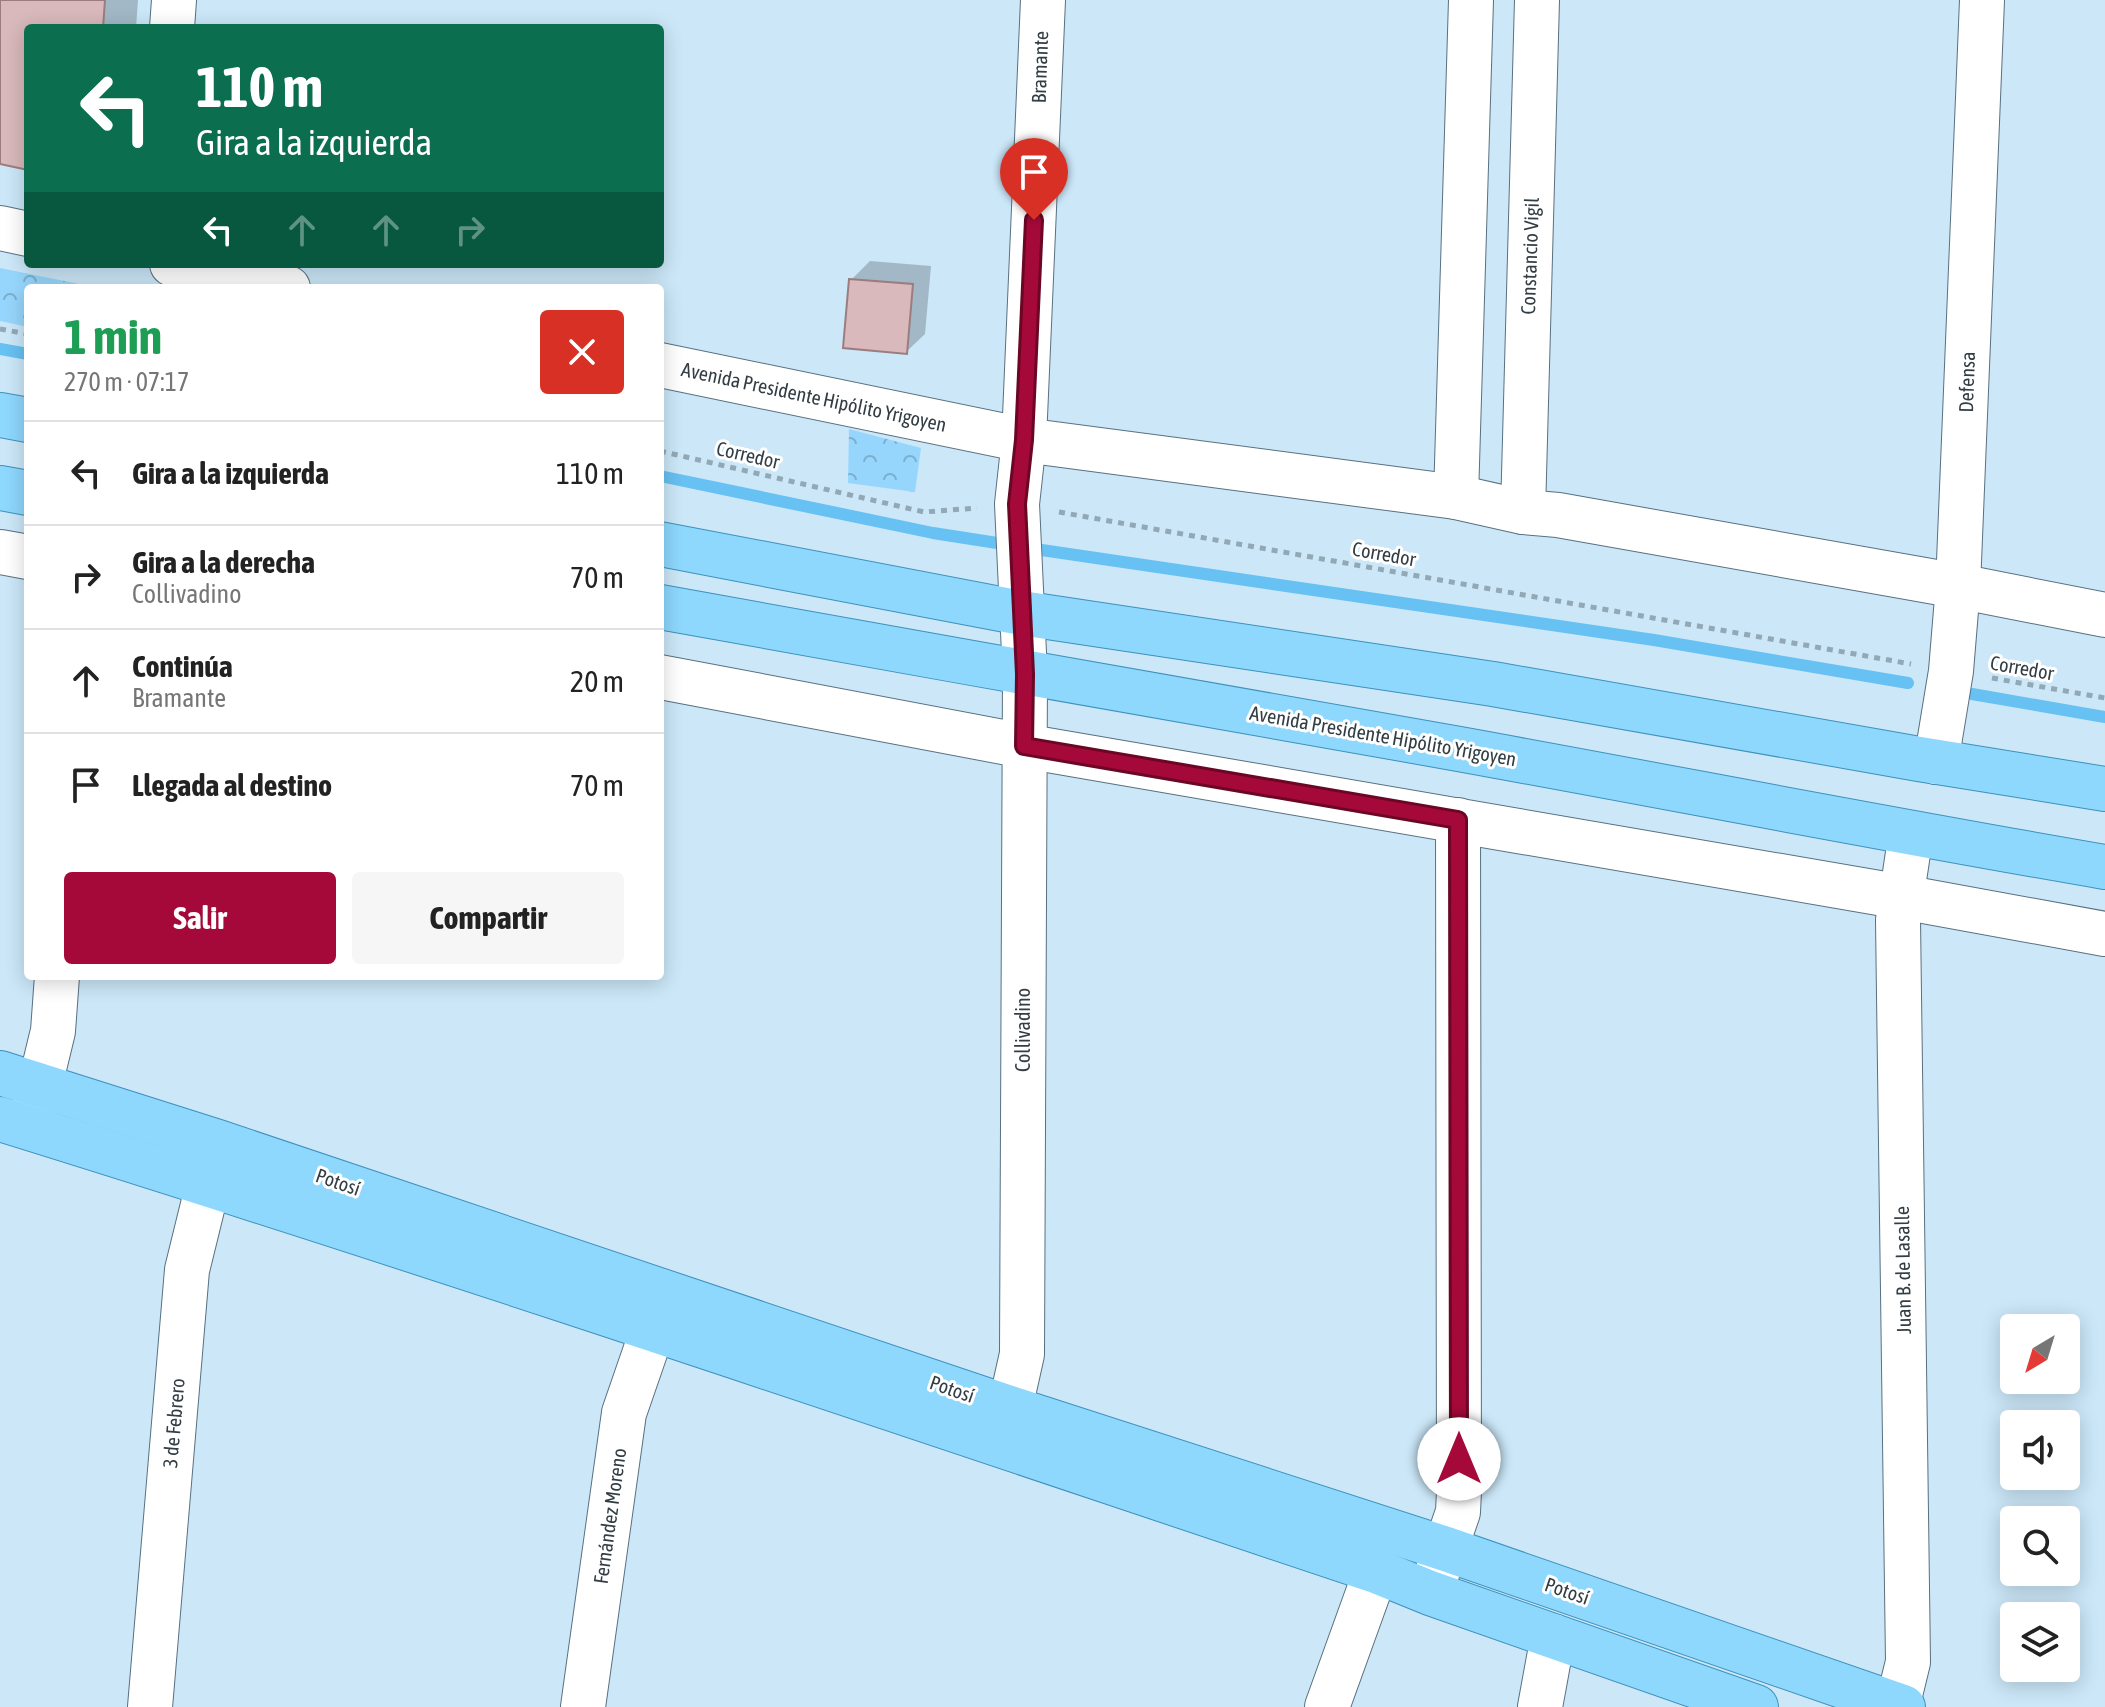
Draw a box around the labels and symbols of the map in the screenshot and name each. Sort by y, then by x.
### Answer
street label: Bramante [1027,30,1052,104]
pin [1000,138,1068,220]
street label: Constancio Vigil [1516,196,1543,315]
street label: Defensa [1954,351,1979,413]
street label: Avenida Presidente Hipólito Yrigoyen [679,357,949,436]
street label: Corredor [714,436,783,473]
street label: Corredor [1351,537,1419,571]
street label: Corredor [1989,651,2057,685]
street label: Avenida Presidente Hipólito Yrigoyen [1248,701,1518,770]
street label: Collivadino [1011,988,1034,1072]
street label: Potosí [313,1163,364,1200]
street label: Juan B. de Lasalle [1890,1206,1915,1334]
north arrow [2000,1314,2080,1394]
street label: Potosí [927,1370,978,1407]
street label: 3 de Febrero [158,1377,189,1469]
position arrow [1417,1417,1501,1501]
street label: Fernández Moreno [589,1447,630,1585]
street label: Potosí [1542,1572,1593,1609]

